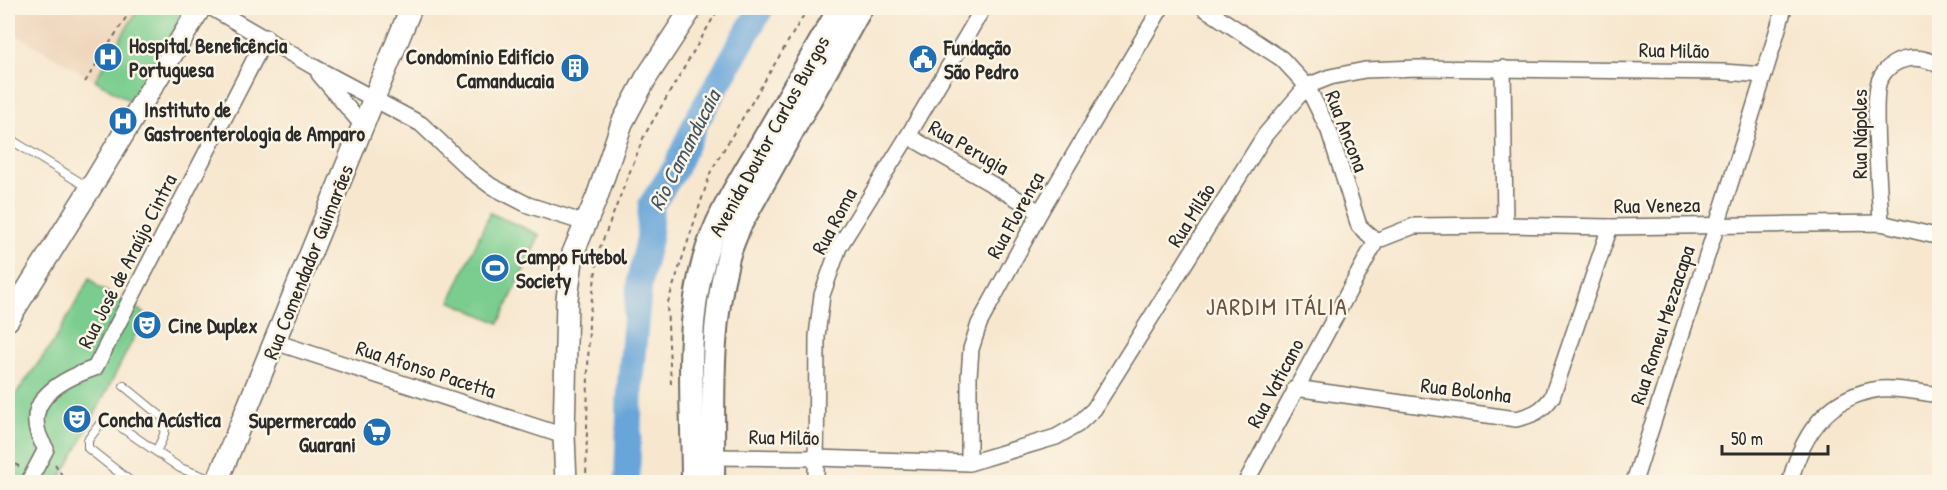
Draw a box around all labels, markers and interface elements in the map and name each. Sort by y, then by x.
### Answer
street label: Avenida Doutor Carlos Burgos [702,30,836,242]
place label: Hospital Beneficência Portuguesa [129,31,288,85]
place label: Fundação São Pedro [943,33,1019,86]
street label: Rua Milão [1639,35,1709,65]
hospital icon: Hospital Beneficência Portuguesa [92,41,124,73]
place label: Condomínio Edifício Camanducaia [406,42,555,95]
public building icon: Fundação São Pedro [907,43,939,75]
building icon: Condomínio Edifício Camanducaia [559,52,591,84]
water label: Rio Camanducaia [641,83,728,215]
street label: Rua Ancona [1318,86,1376,176]
street label: Rua Nápoles [1845,89,1874,179]
place label: Instituto de Gastroenterologia de Amparo [144,95,366,149]
hospital icon: Instituto de Gastroenterologia de Amparo [107,105,139,137]
street label: Rua Perugia [924,112,1014,182]
street label: Rua Comendador Guimarães [256,160,360,364]
street label: Rua Florença [979,166,1051,264]
street label: Rua José de Araújo Cintra [70,169,184,353]
street label: Rua Milão [1160,177,1222,253]
street label: Rua Roma [804,183,864,259]
street label: Rua Veneza [1614,190,1700,220]
place label: Campo Futebol Society [516,242,627,296]
street label: Rua Romeu Mezzacapa [1623,242,1701,408]
sports icon: Campo Futebol Society [479,252,511,284]
district label: JARDIM ITÁLIA [1206,290,1348,322]
theatre icon: Cine Duplex [131,309,163,341]
place label: Cine Duplex [168,311,258,341]
street label: Rua Afonso Pacetta [352,333,500,405]
street label: Rua Vaticano [1239,333,1311,433]
street label: Rua Bolonha [1419,370,1513,410]
theatre icon: Concha Acústica [61,403,93,435]
place label: Concha Acústica [98,405,221,434]
place label: Supermercado Guarani [249,406,357,459]
supermarket icon: Supermercado Guarani [361,416,393,448]
scale bar [1722,418,1828,456]
street label: Rua Milão [749,422,819,452]
text: 50 m [1731,426,1763,451]

